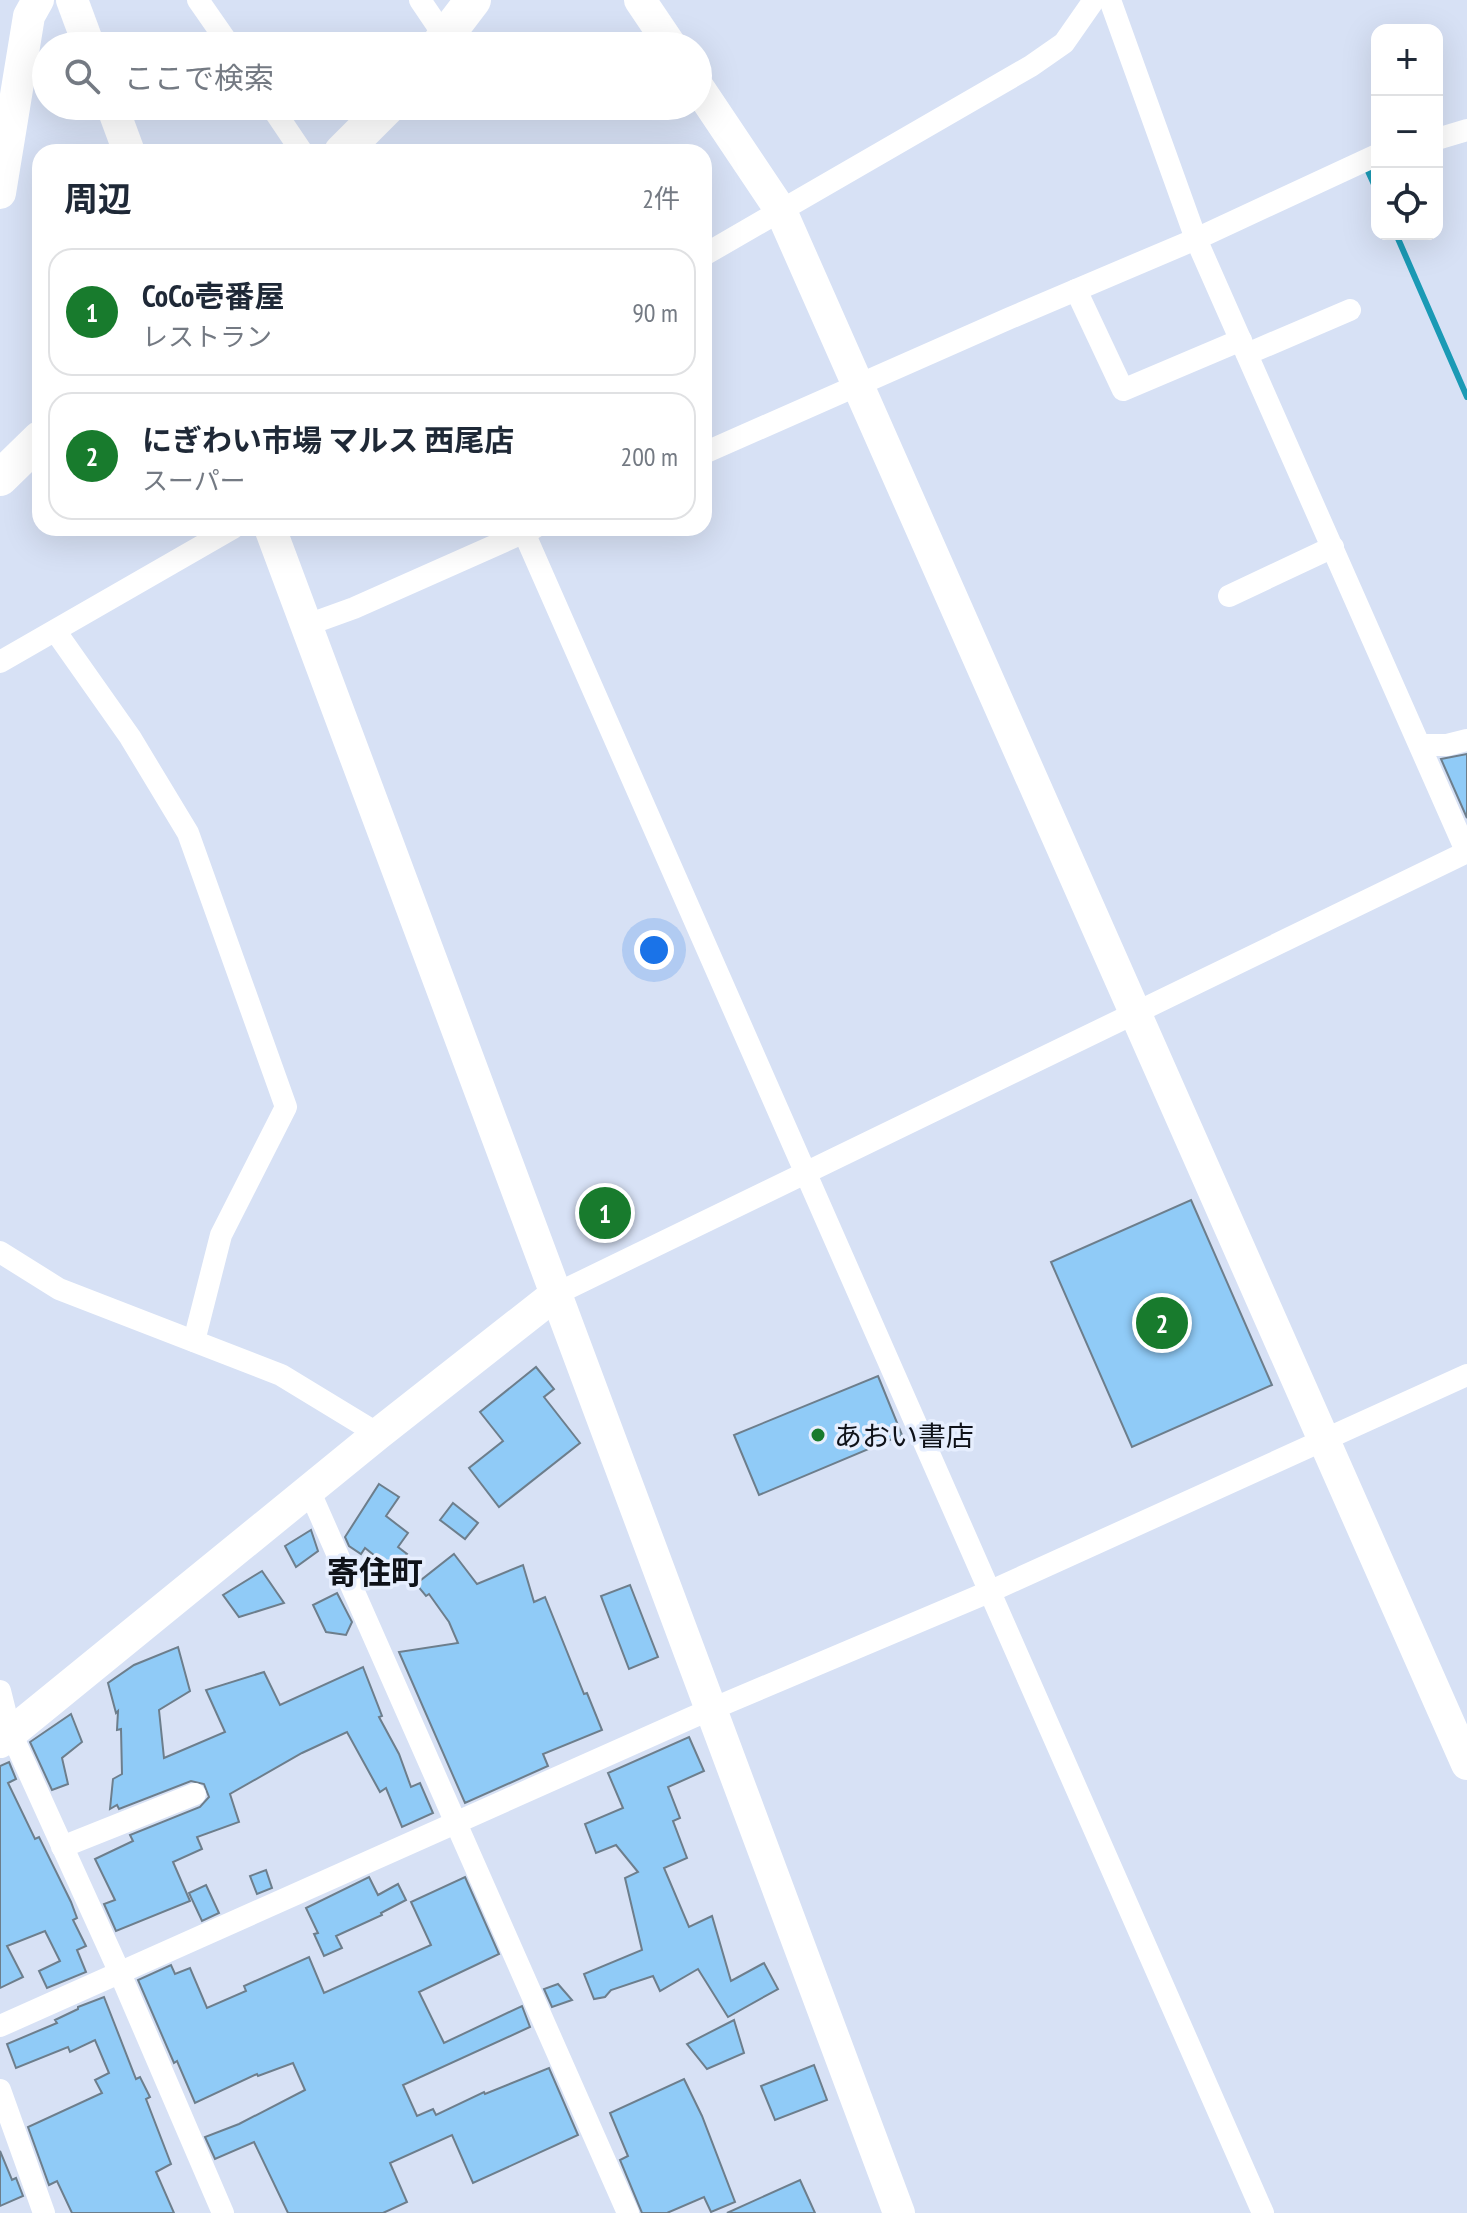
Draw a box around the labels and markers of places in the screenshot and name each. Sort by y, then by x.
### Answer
pin: 1 [579,1183,631,1243]
pin: 2 [1136,1293,1188,1353]
place label: あおい書店 [834,1417,974,1454]
marker: あおい書店 [809,1426,827,1444]

